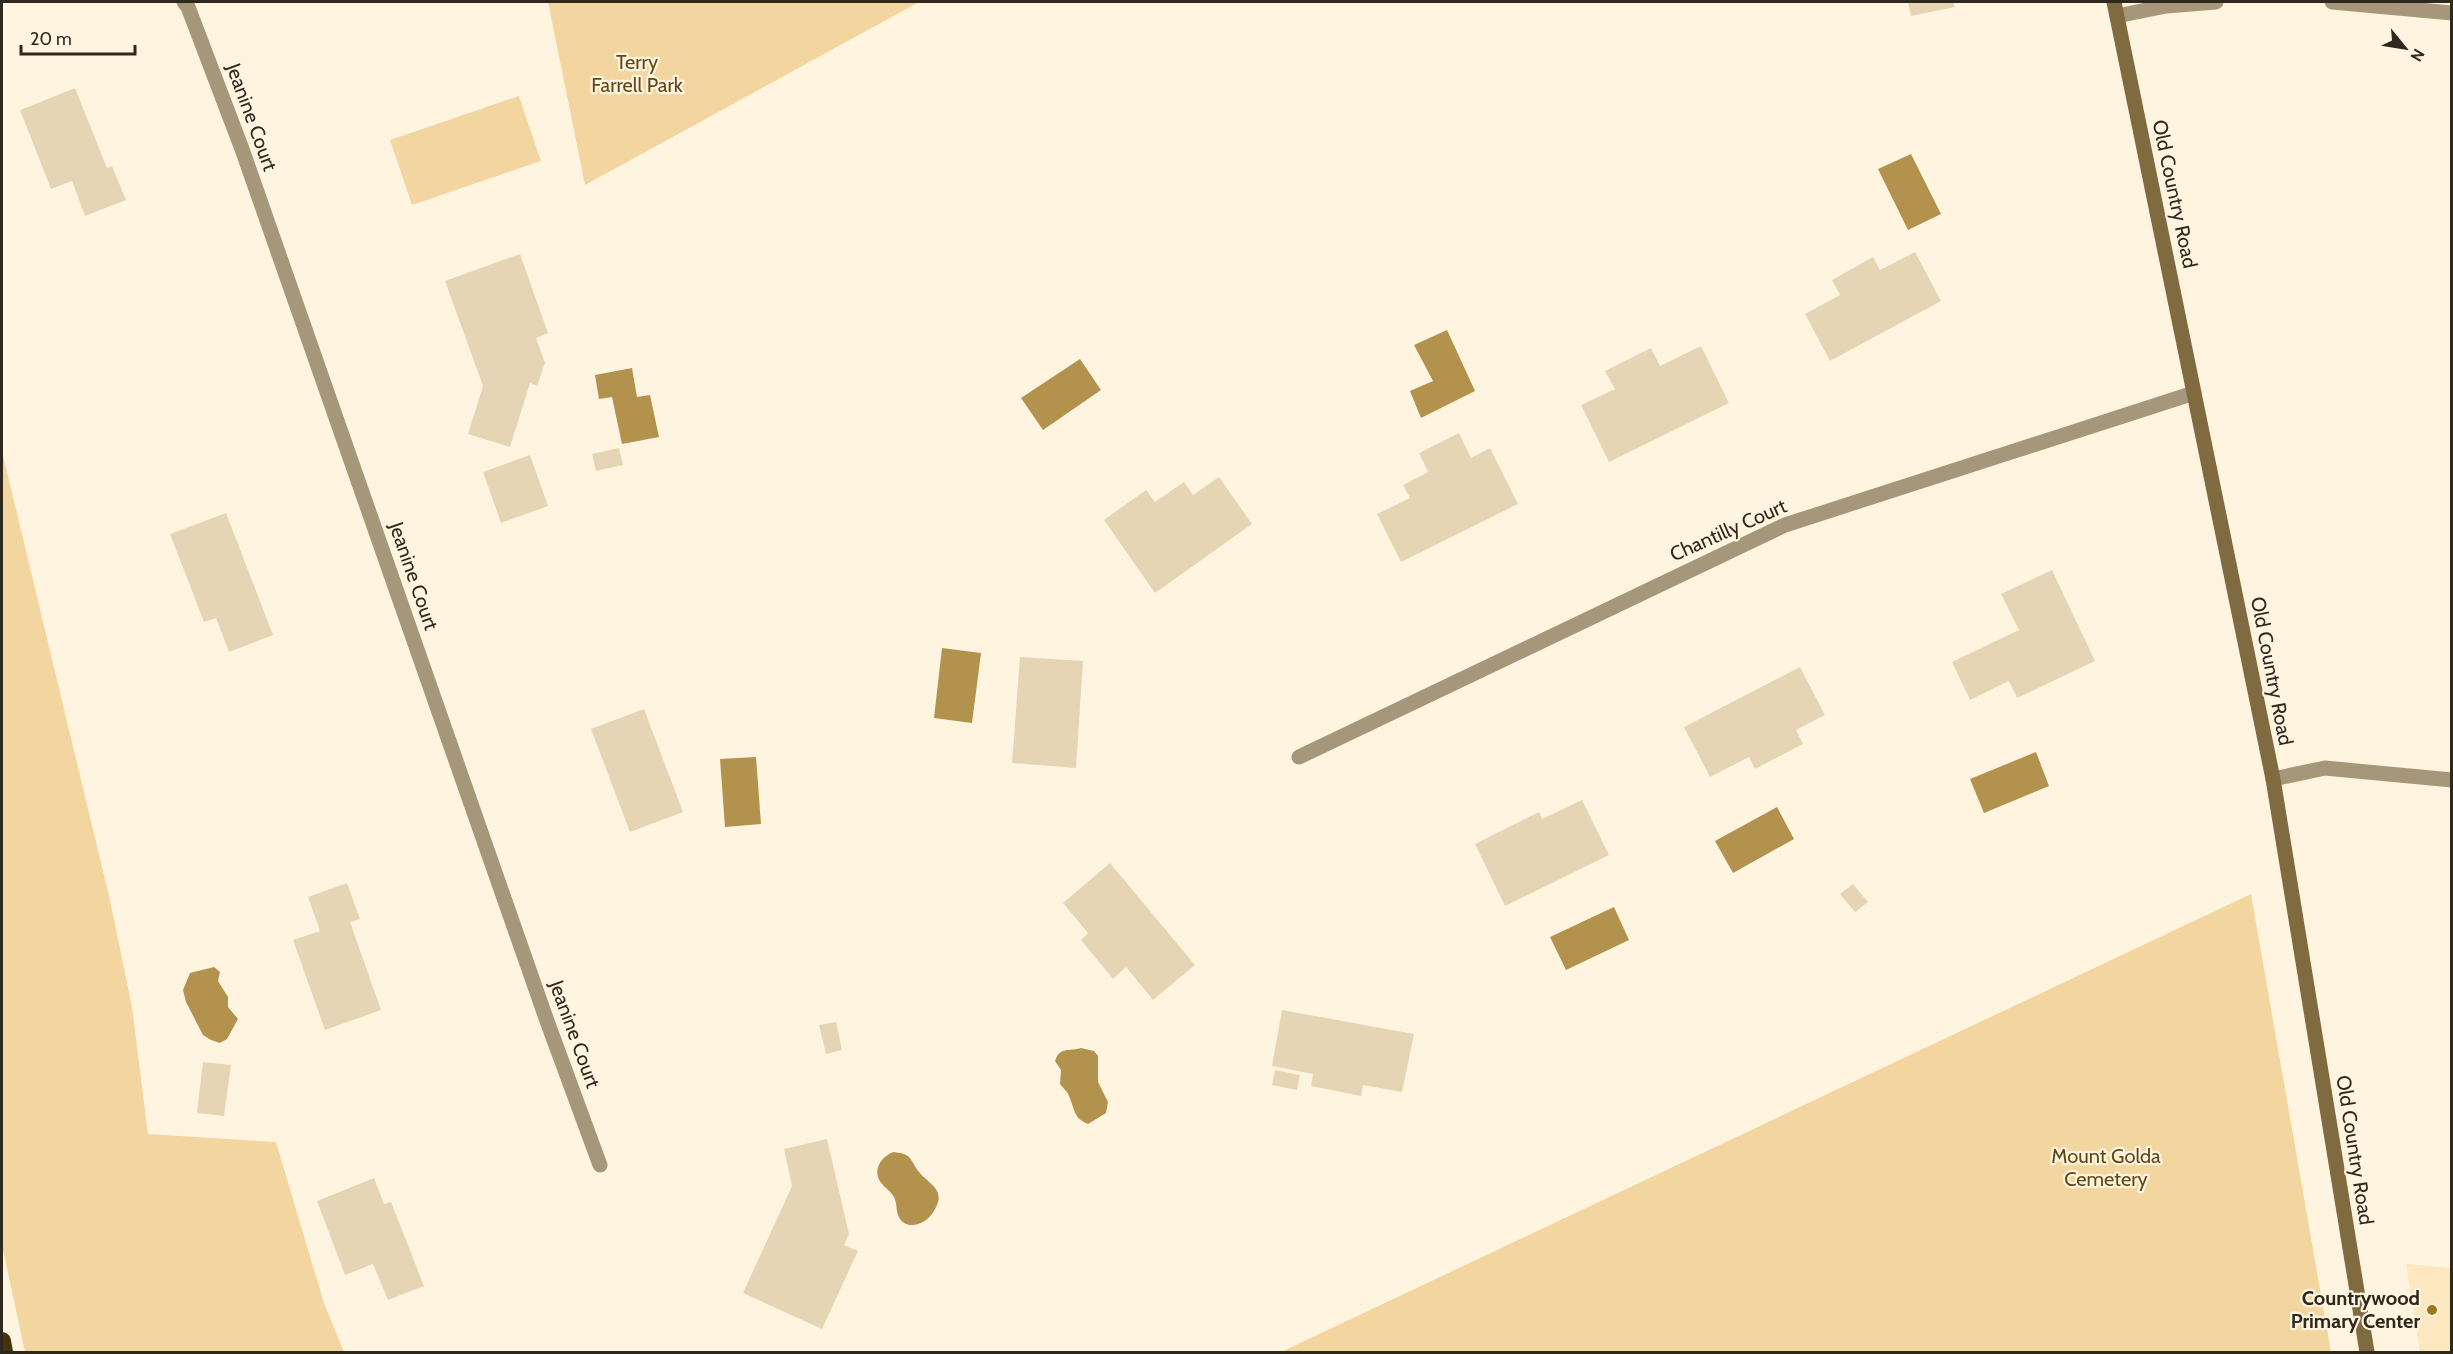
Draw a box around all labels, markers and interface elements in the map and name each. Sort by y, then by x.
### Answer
scale bar [21,18,135,56]
north arrow [2375,18,2435,78]
text: 20 m [30,28,72,50]
text: N [2407,46,2429,65]
park label: Terry Farrell Park [591,50,683,97]
street label: Jeanine Court [221,59,283,174]
street label: Old Country Road [2148,118,2202,270]
street label: Chantilly Court [1666,493,1790,566]
street label: Jeanine Court [384,518,444,633]
street label: Old Country Road [2246,595,2298,747]
street label: Jeanine Court [544,976,606,1091]
street label: Old Country Road [2331,1074,2379,1226]
park label: Mount Golda Cemetery [2051,1144,2161,1191]
place label: Countrywood Primary Center [2291,1286,2420,1333]
marker: Countrywood Primary Center [2425,1303,2439,1317]

